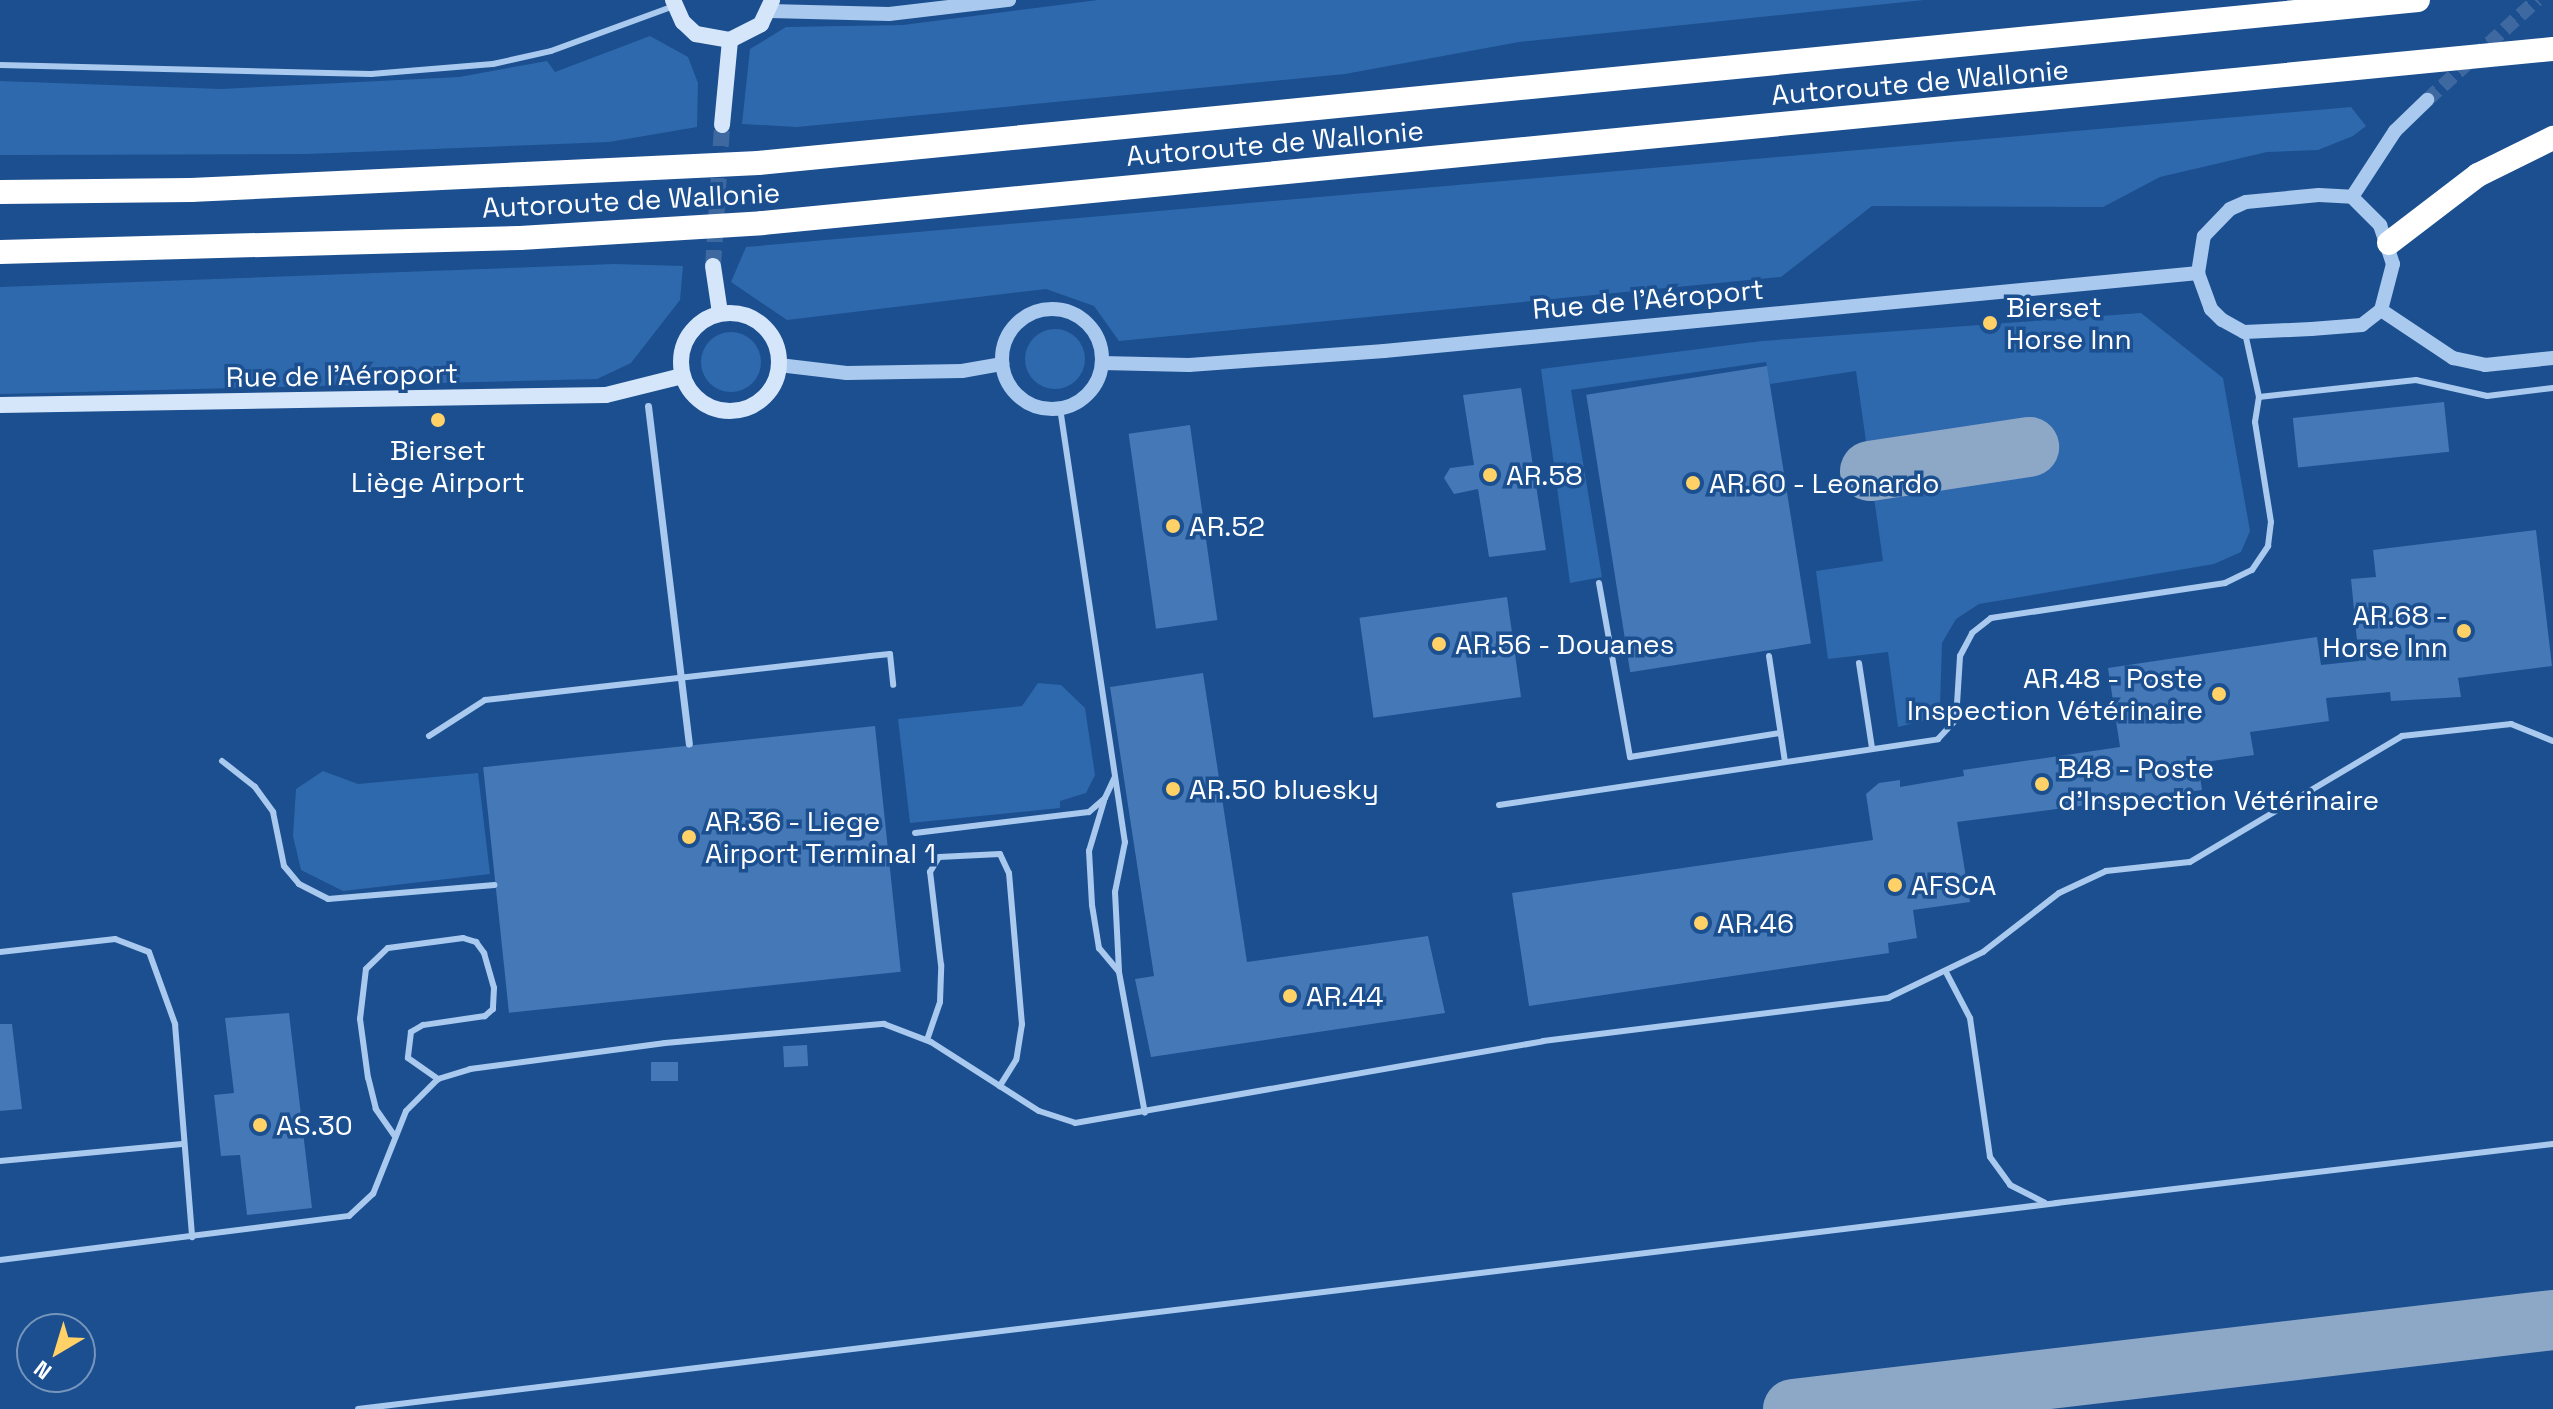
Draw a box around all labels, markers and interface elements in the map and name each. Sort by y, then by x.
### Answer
street label: Autoroute de Wallonie [1770,52,2070,112]
street label: Autoroute de Wallonie [1125,113,1425,173]
street label: Autoroute de Wallonie [481,175,781,225]
street label: Rue de l'Aéroport [1531,272,1765,326]
place label: Bierset Horse Inn [2006,290,2132,356]
marker: Bierset Horse Inn [1981,314,1999,332]
street label: Rue de l'Aéroport [226,356,458,394]
marker: Bierset Liège Airport [429,411,447,429]
place label: Bierset Liège Airport [351,433,525,499]
place label: AR.58 [1506,458,1583,492]
marker: AR.58 [1481,466,1499,484]
place label: AR.60 - Leonardo [1709,466,1941,500]
marker: AR.60 - Leonardo [1684,474,1702,492]
place label: AR.52 [1189,509,1265,543]
marker: AR.52 [1164,517,1182,535]
place label: AR.68 - Horse Inn [2322,598,2448,664]
marker: AR.68 - Horse Inn [2455,622,2473,640]
place label: AR.56 - Douanes [1455,627,1676,661]
marker: AR.56 - Douanes [1430,635,1448,653]
place label: AR.48 - Poste Inspection Vétérinaire [1907,661,2203,727]
marker: AR.48 - Poste Inspection Vétérinaire [2210,685,2228,703]
place label: B48 - Poste d'Inspection Vétérinaire [2058,751,2379,817]
place label: AR.50 bluesky [1189,772,1379,806]
marker: B48 - Poste d'Inspection Vétérinaire [2033,775,2051,793]
marker: AR.50 bluesky [1164,780,1182,798]
place label: AR.36 - Liege Airport Terminal 1 [705,804,937,870]
marker: AR.36 - Liege Airport Terminal 1 [680,828,698,846]
place label: AFSCA [1911,868,1996,902]
marker: AFSCA [1886,876,1904,894]
place label: AR.46 [1717,906,1794,940]
marker: AR.46 [1692,914,1710,932]
place label: AR.44 [1306,979,1383,1013]
marker: AR.44 [1281,987,1299,1005]
place label: AS.30 [276,1108,353,1142]
marker: AS.30 [251,1116,269,1134]
north arrow [16,1313,96,1393]
text: N [28,1355,57,1386]

